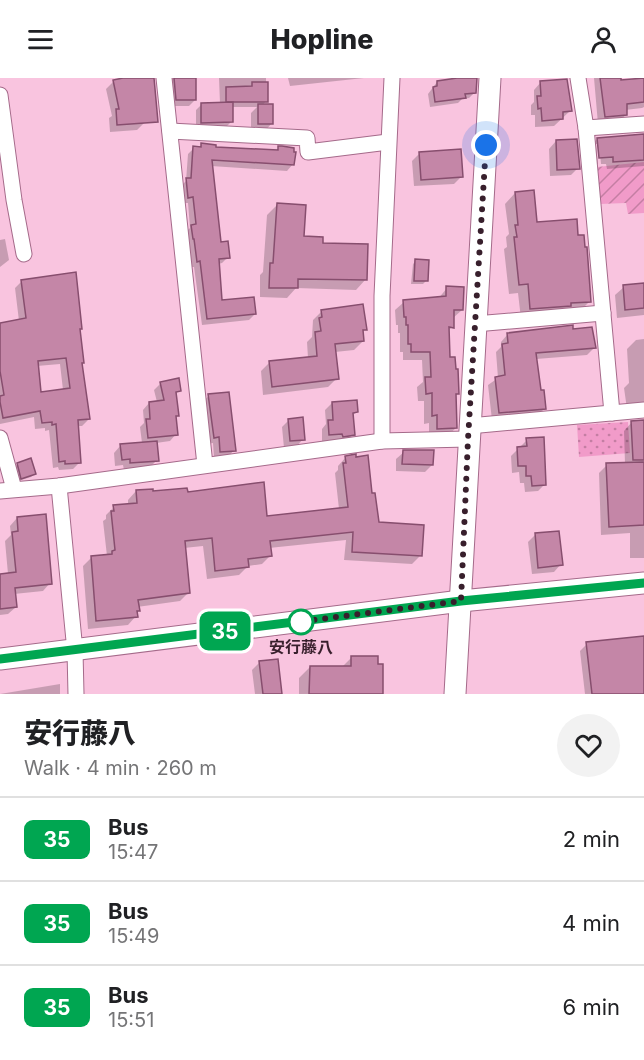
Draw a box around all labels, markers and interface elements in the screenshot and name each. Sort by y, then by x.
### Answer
icon: menu [24,23,57,56]
text: Hopline [271,23,373,56]
icon: person [587,23,620,56]
your location [471,130,501,160]
marker: 安行藤八 [288,609,314,635]
line badge: 35 [198,612,252,650]
text: 35 [212,619,238,644]
place label: 安行藤八 [269,637,333,657]
button: heart [557,714,620,777]
text: 安行藤八 [24,716,136,750]
text: Walk · 4 min · 260 m [24,756,217,780]
text: Bus [108,814,149,840]
text: 2 min [563,826,620,852]
text: 35 [44,827,70,852]
text: 15:47 [108,840,158,864]
text: Bus [108,898,149,924]
text: 4 min [562,910,620,936]
text: 35 [44,911,70,936]
text: 15:49 [108,924,159,948]
text: Bus [108,982,149,1008]
text: 6 min [563,994,620,1020]
text: 35 [44,995,70,1020]
text: 15:51 [108,1008,154,1032]

